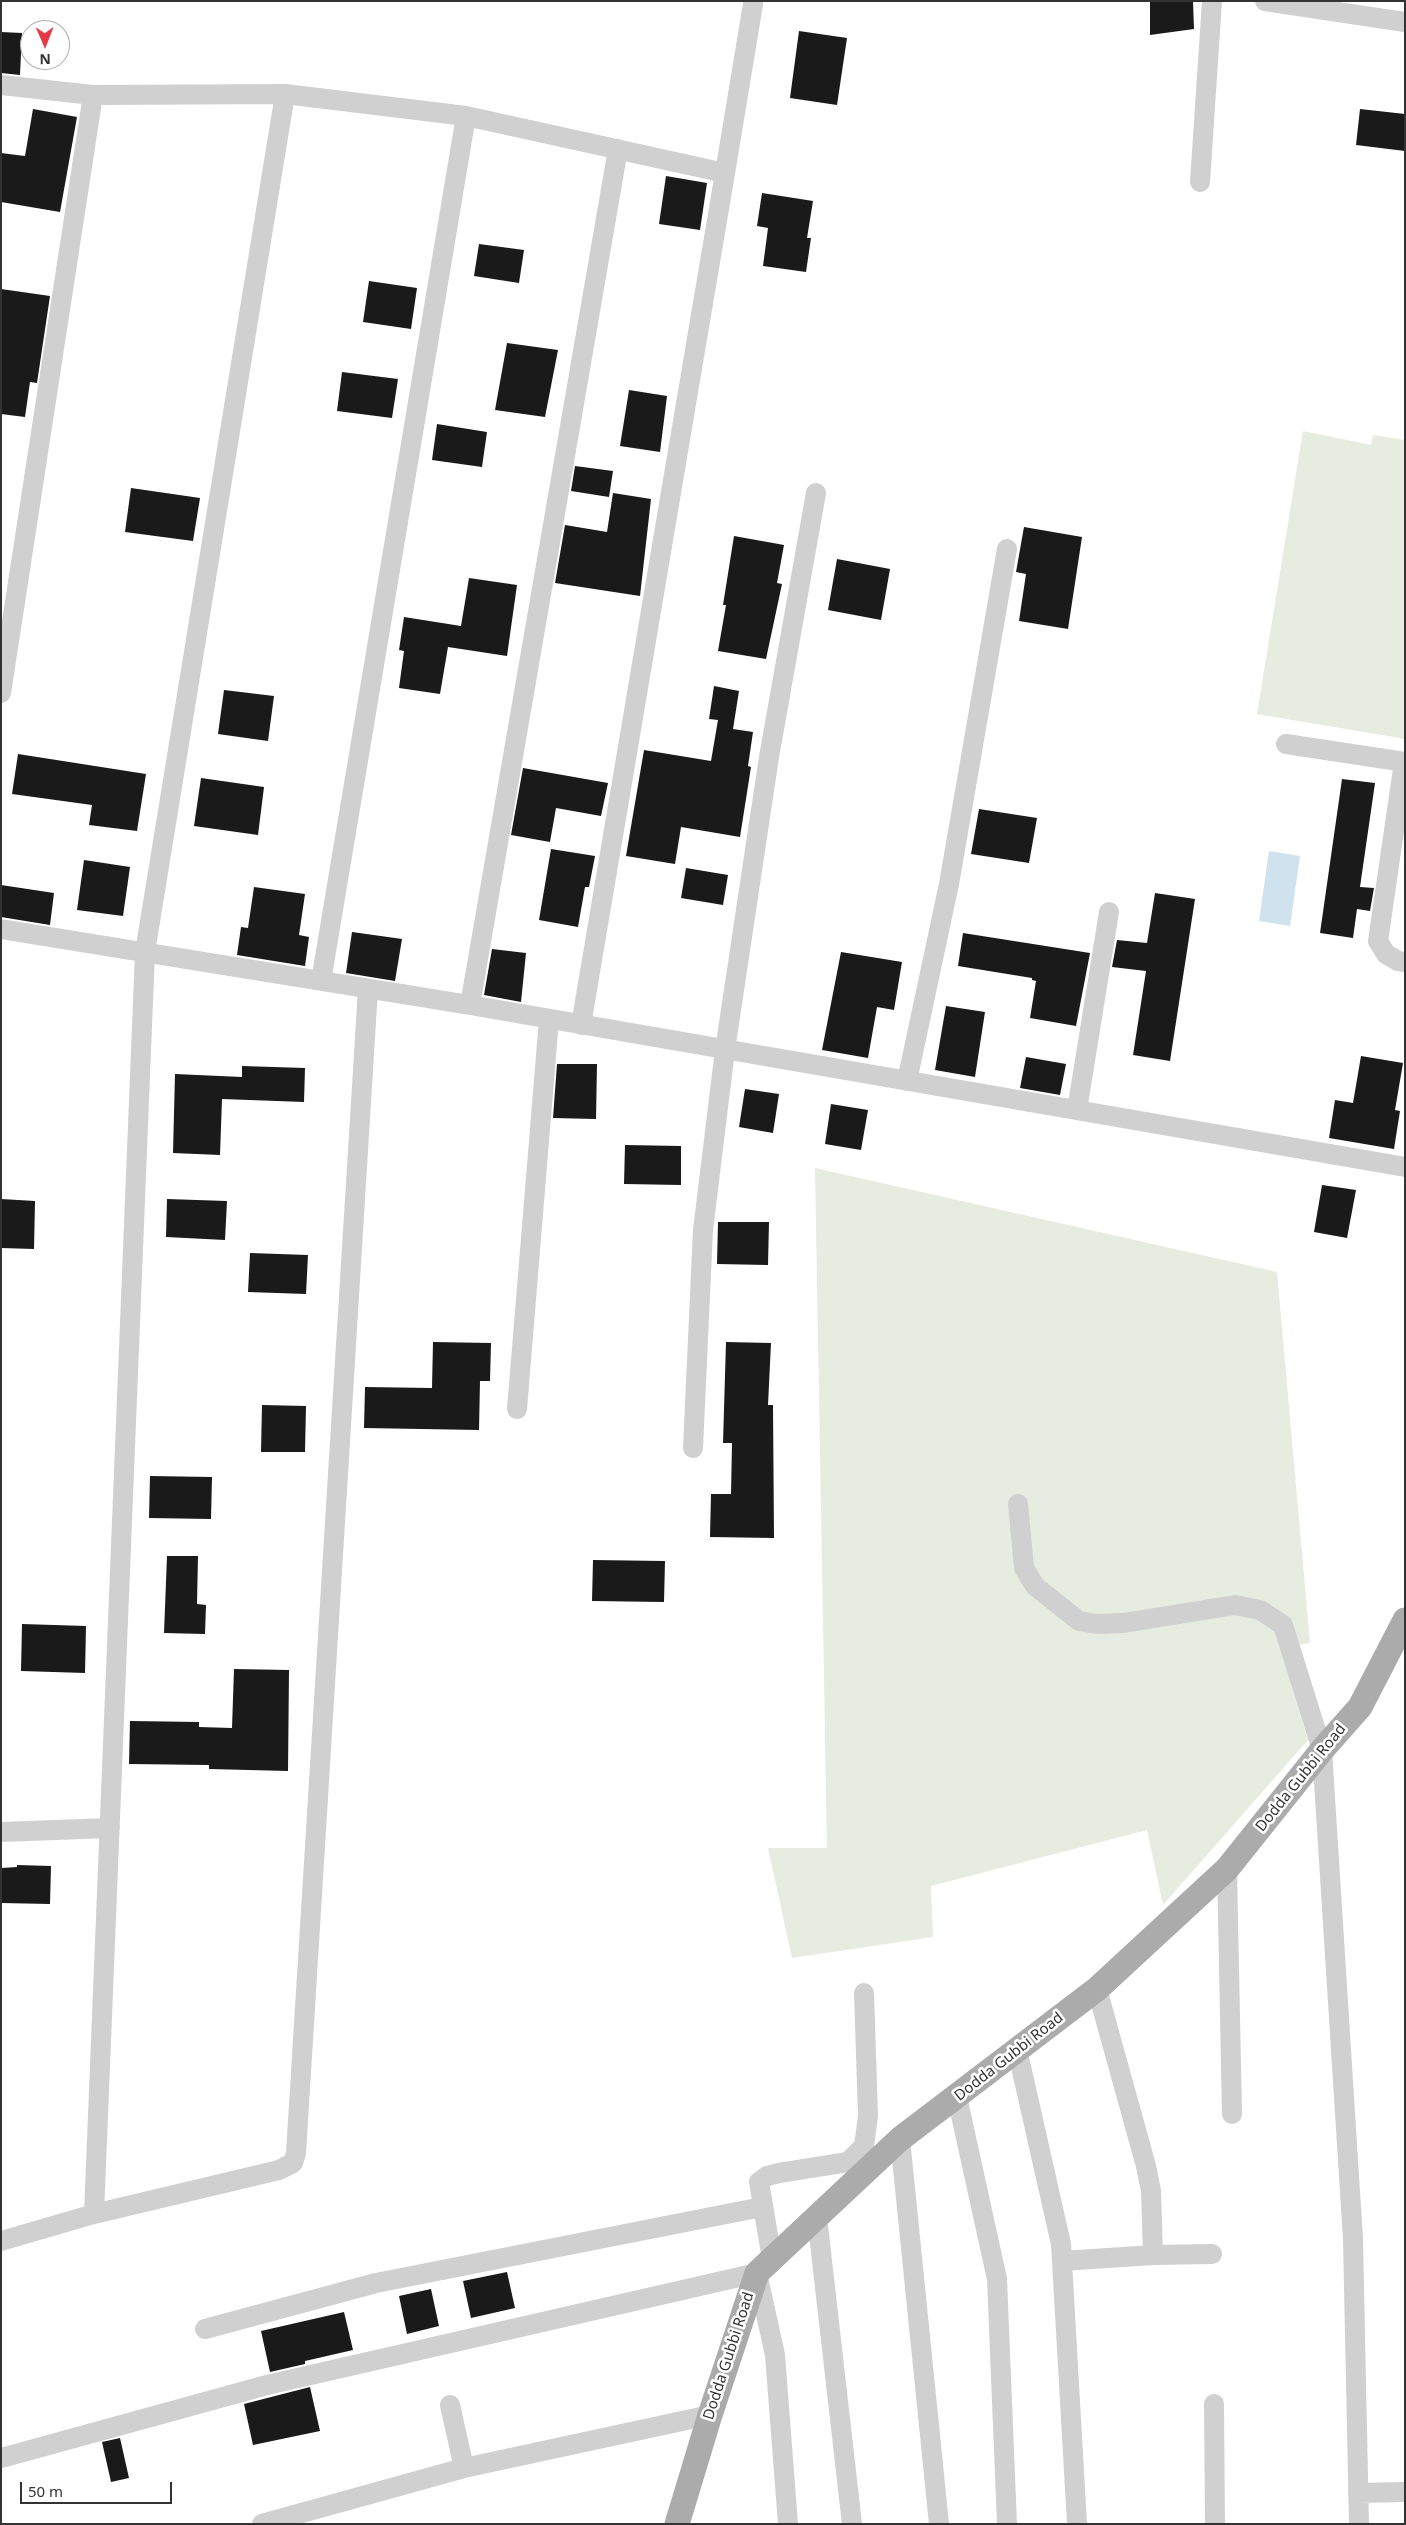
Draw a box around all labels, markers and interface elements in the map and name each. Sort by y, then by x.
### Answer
north arrow [20,20,70,70]
text: N [39,50,51,69]
street label: Dodda Gubbi Road [1252,1721,1350,1835]
street label: Dodda Gubbi Road [951,2009,1067,2105]
street label: Dodda Gubbi Road [700,2290,758,2422]
scale bar [22,2472,175,2504]
text: 50 m [28,2481,63,2501]

